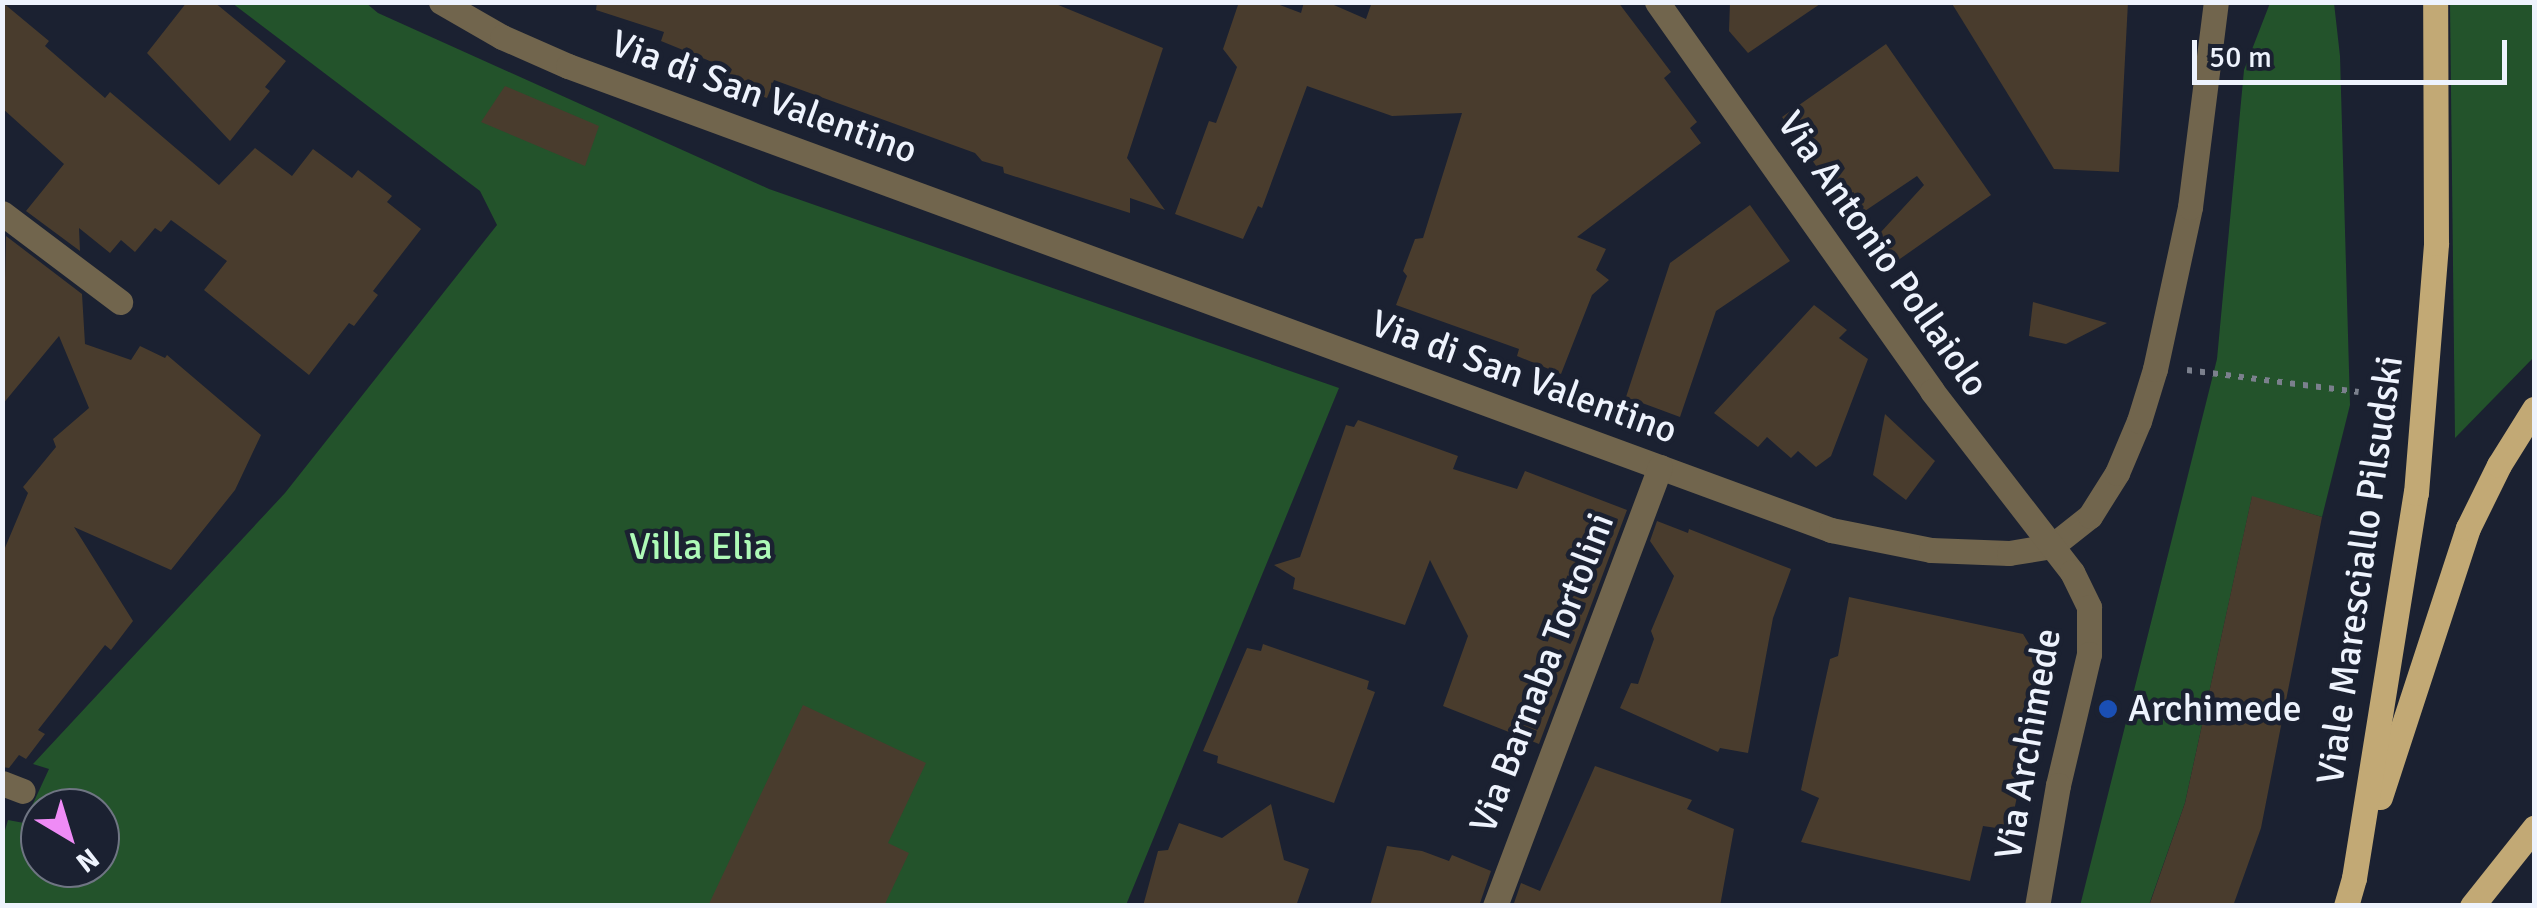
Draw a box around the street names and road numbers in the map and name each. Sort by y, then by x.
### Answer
street label: Via di San Valentino [605,20,923,174]
street label: Via Antonio Pollaiolo [1767,103,1999,405]
street label: Via di San Valentino [1365,300,1683,454]
street label: Viale Maresciallo Pilsudski [2307,353,2413,787]
street label: Via Barnaba Tortolini [1460,507,1624,839]
street label: Via Archimede [1985,625,2071,863]

